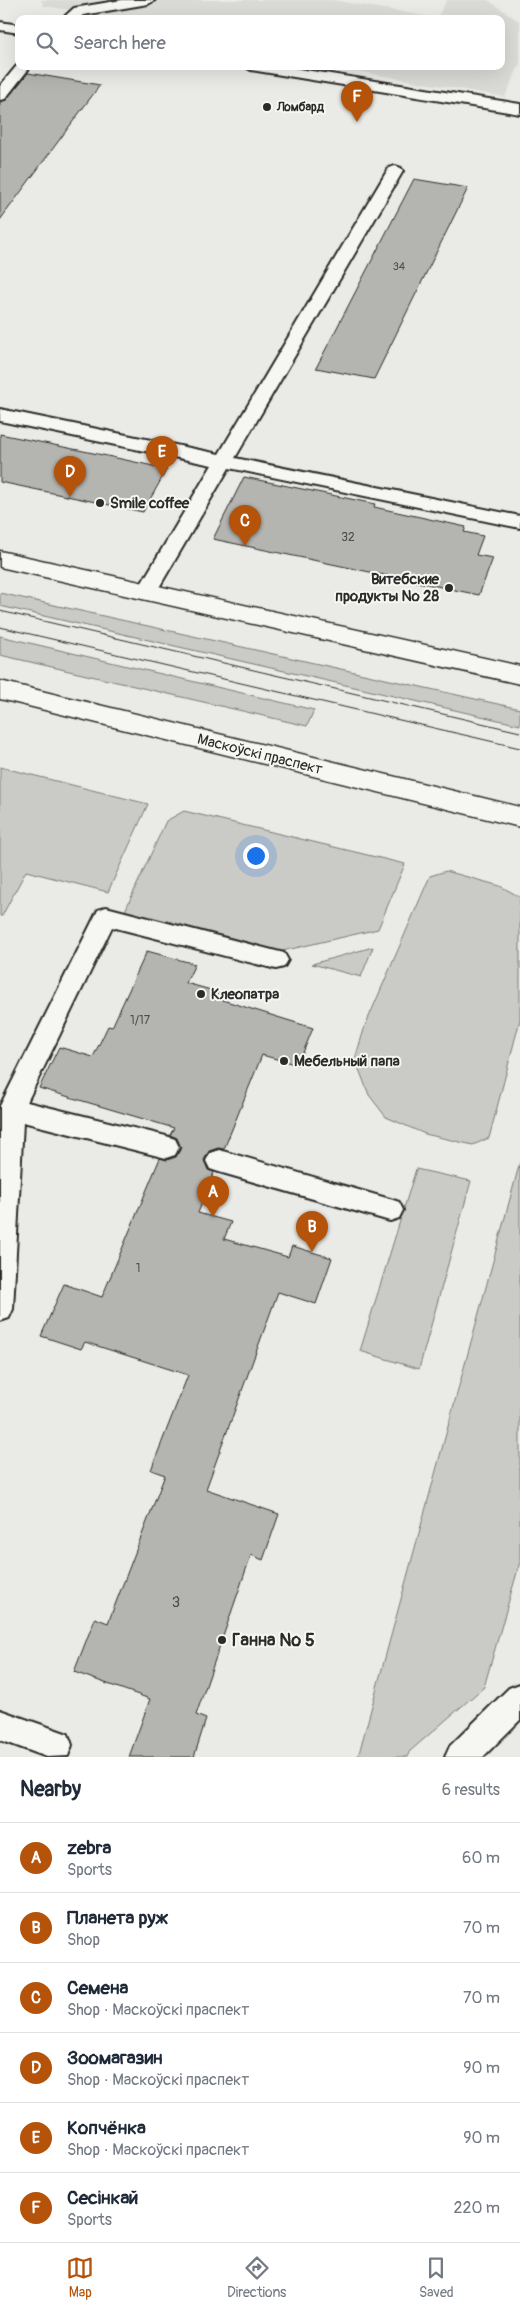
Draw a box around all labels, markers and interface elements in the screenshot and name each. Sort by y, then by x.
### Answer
search box [15,15,505,70]
icon: search [33,29,61,57]
text: Search here [73,31,166,55]
pin: F [341,81,373,122]
place label: Ломбард [276,100,325,115]
marker: Ломбард [261,101,273,113]
house number: 34 [393,260,406,273]
pin: E [146,436,178,477]
pin: D [54,456,86,497]
place label: Smile coffee [110,494,190,513]
marker: Smile coffee [94,497,106,509]
pin: C [229,505,261,546]
house number: 32 [341,530,355,545]
place label: Витебские продукты № 28 [335,570,440,606]
marker: Витебские продукты № 28 [443,582,455,594]
street label: Маскоўскі праспект [195,730,325,779]
your location [243,843,269,869]
place label: Клеопатра [211,985,279,1004]
marker: Клеопатра [195,988,207,1000]
house number: 1/17 [130,1013,151,1028]
place label: Мебельный папа [294,1052,400,1071]
marker: Мебельный папа [278,1055,290,1067]
pin: A [197,1176,229,1217]
pin: B [296,1211,328,1252]
house number: 1 [136,1261,140,1276]
house number: 3 [172,1593,180,1612]
place label: Ганна № 5 [232,1629,315,1652]
marker: Ганна № 5 [216,1634,228,1646]
text: Nearby [20,1776,81,1803]
text: 6 results [442,1780,500,1800]
text: zebra [67,1836,111,1860]
text: A [31,1848,41,1868]
text: 60 m [462,1848,500,1868]
text: Sports [67,1860,112,1880]
text: Планета руж [67,1906,168,1930]
text: B [31,1918,41,1938]
text: 70 m [463,1918,500,1938]
text: Shop [67,1930,100,1950]
text: Семена [67,1976,128,2000]
text: C [31,1988,41,2008]
text: 70 m [463,1988,500,2008]
text: Shop · Маскоўскі праспект [67,2000,249,2020]
text: Зоомагазин [67,2046,163,2070]
text: D [31,2058,41,2078]
text: 90 m [463,2058,500,2078]
text: Shop · Маскоўскі праспект [67,2070,249,2090]
text: Копчёнка [67,2116,146,2140]
text: E [32,2128,40,2148]
text: 90 m [463,2128,500,2148]
text: Shop · Маскоўскі праспект [67,2140,249,2160]
text: Сесінкай [67,2186,138,2210]
text: F [31,2198,41,2218]
text: 220 m [454,2198,500,2218]
text: Sports [67,2210,112,2230]
tab: Map [66,2254,94,2301]
tab: Directions [227,2254,286,2301]
tab: Saved [419,2254,454,2301]

